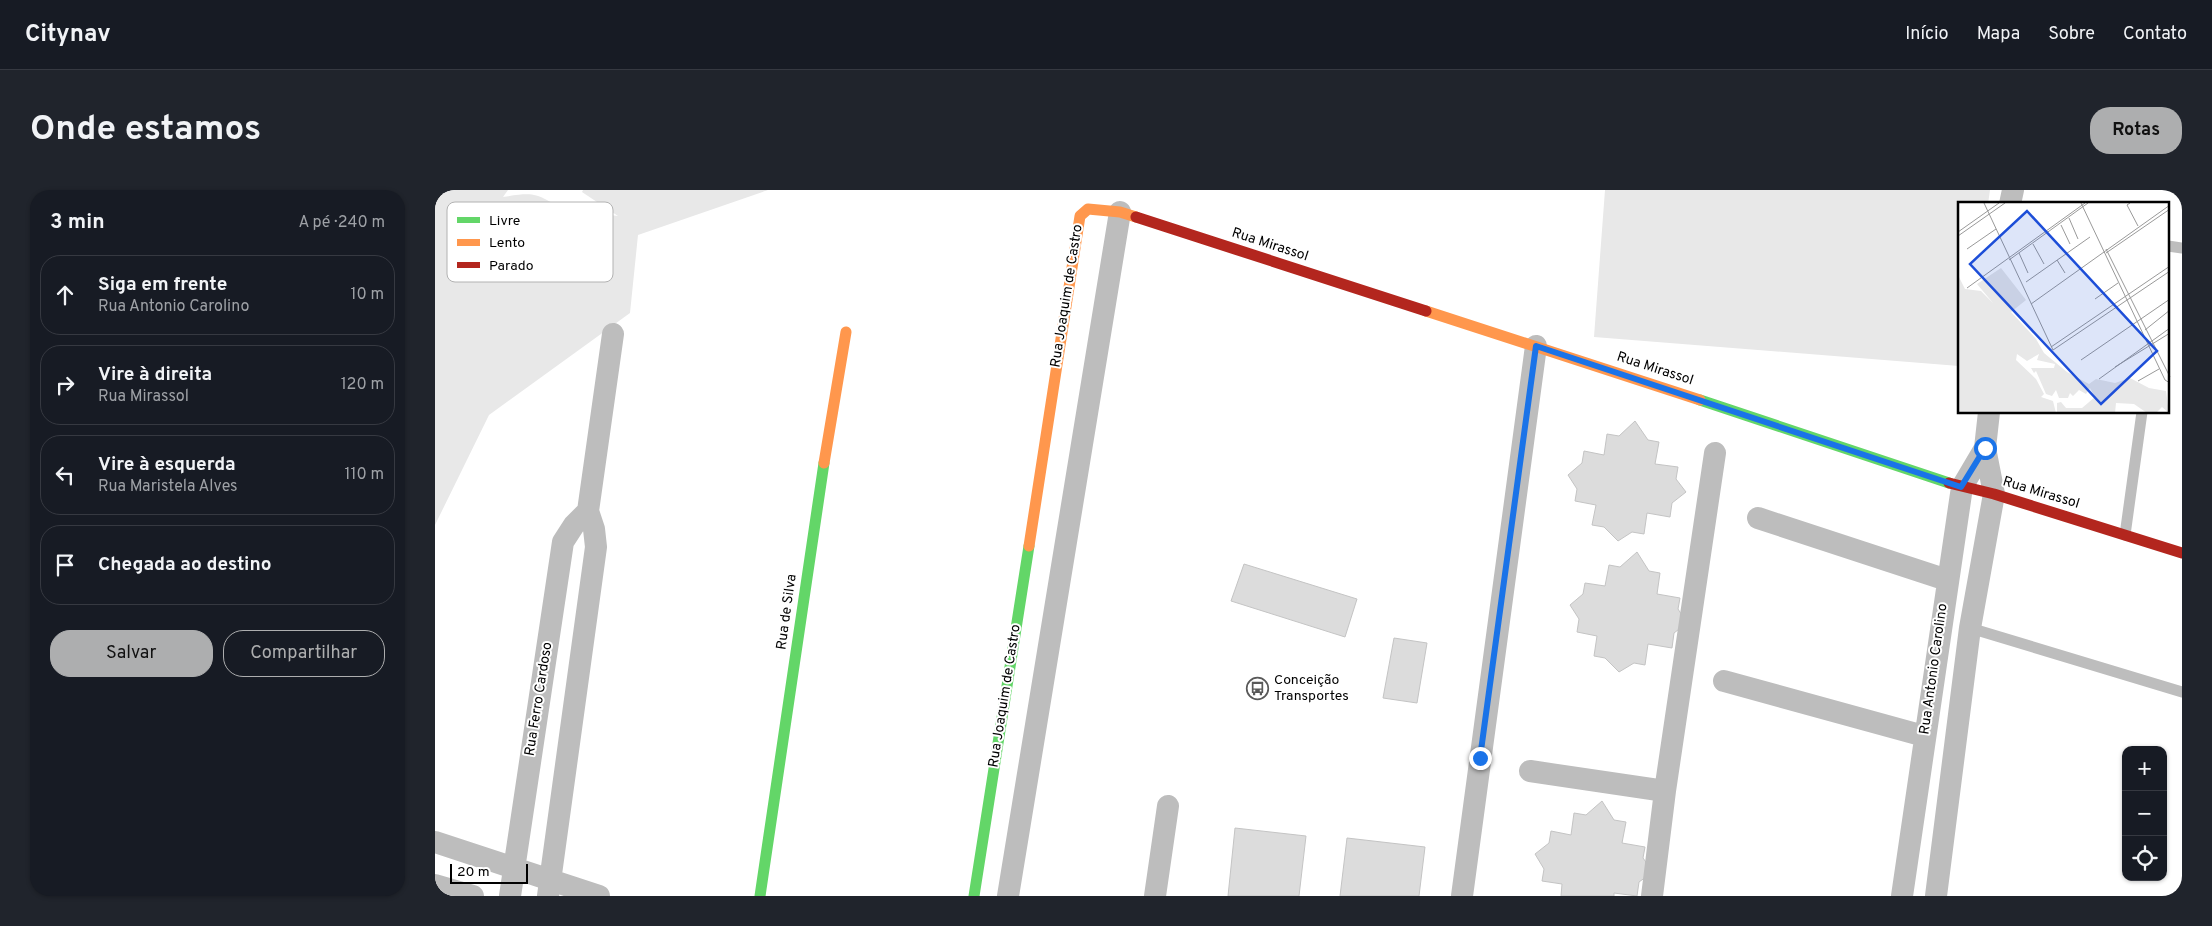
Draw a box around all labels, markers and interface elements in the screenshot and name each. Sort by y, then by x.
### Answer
text: Citynav [25,20,111,50]
text: Início [1905,23,1949,46]
text: Mapa [1977,23,2020,46]
text: Sobre [2048,23,2095,46]
text: Contato [2123,23,2187,46]
button: Rotas [2090,107,2182,154]
text: Onde estamos [30,108,261,152]
legend [447,202,613,282]
inset map [1958,202,2169,414]
text: 3 min [50,209,105,236]
text: A pé · 240 m [298,213,385,233]
text: Livre [489,213,520,230]
street label: Rua Joaquim de Castro [1047,223,1087,369]
street label: Rua Mirassol [1230,225,1310,265]
text: Lento [489,235,525,252]
text: Parado [489,258,534,275]
text: Siga em frente [98,273,227,297]
icon: ahead [51,281,79,309]
text: 10 m [350,285,384,305]
text: Rua Antonio Carolino [98,297,249,317]
street label: Rua Mirassol [1615,349,1695,389]
text: Vire à direita [98,363,212,387]
icon: right [51,371,79,399]
text: 120 m [341,375,384,395]
text: Rua Mirassol [98,387,189,407]
route start [1974,437,1997,460]
text: Vire à esquerda [98,453,236,477]
icon: left [51,461,79,489]
text: 110 m [344,465,384,485]
street label: Rua Mirassol [2000,473,2082,513]
text: Rua Maristela Alves [98,477,238,497]
icon: arrive [51,551,79,579]
text: Chegada ao destino [98,553,272,577]
street label: Rua de Silva [773,573,801,651]
street label: Rua Antonio Carolino [1916,602,1952,736]
street label: Rua Joaquim de Castro [985,623,1025,769]
button: Salvar [50,630,213,677]
button: Compartilhar [223,630,385,677]
street label: Rua Ferro Cardoso [522,641,556,757]
place label: Conceição Transportes [1274,672,1349,705]
bus stop icon: Conceição Transportes [1246,676,1270,700]
map controls [2122,746,2167,881]
button: + [2122,746,2167,791]
route end [1469,747,1492,770]
button: − [2122,791,2167,836]
button: locate [2122,836,2167,881]
scale bar [450,861,527,884]
text: 20 m [457,864,490,881]

